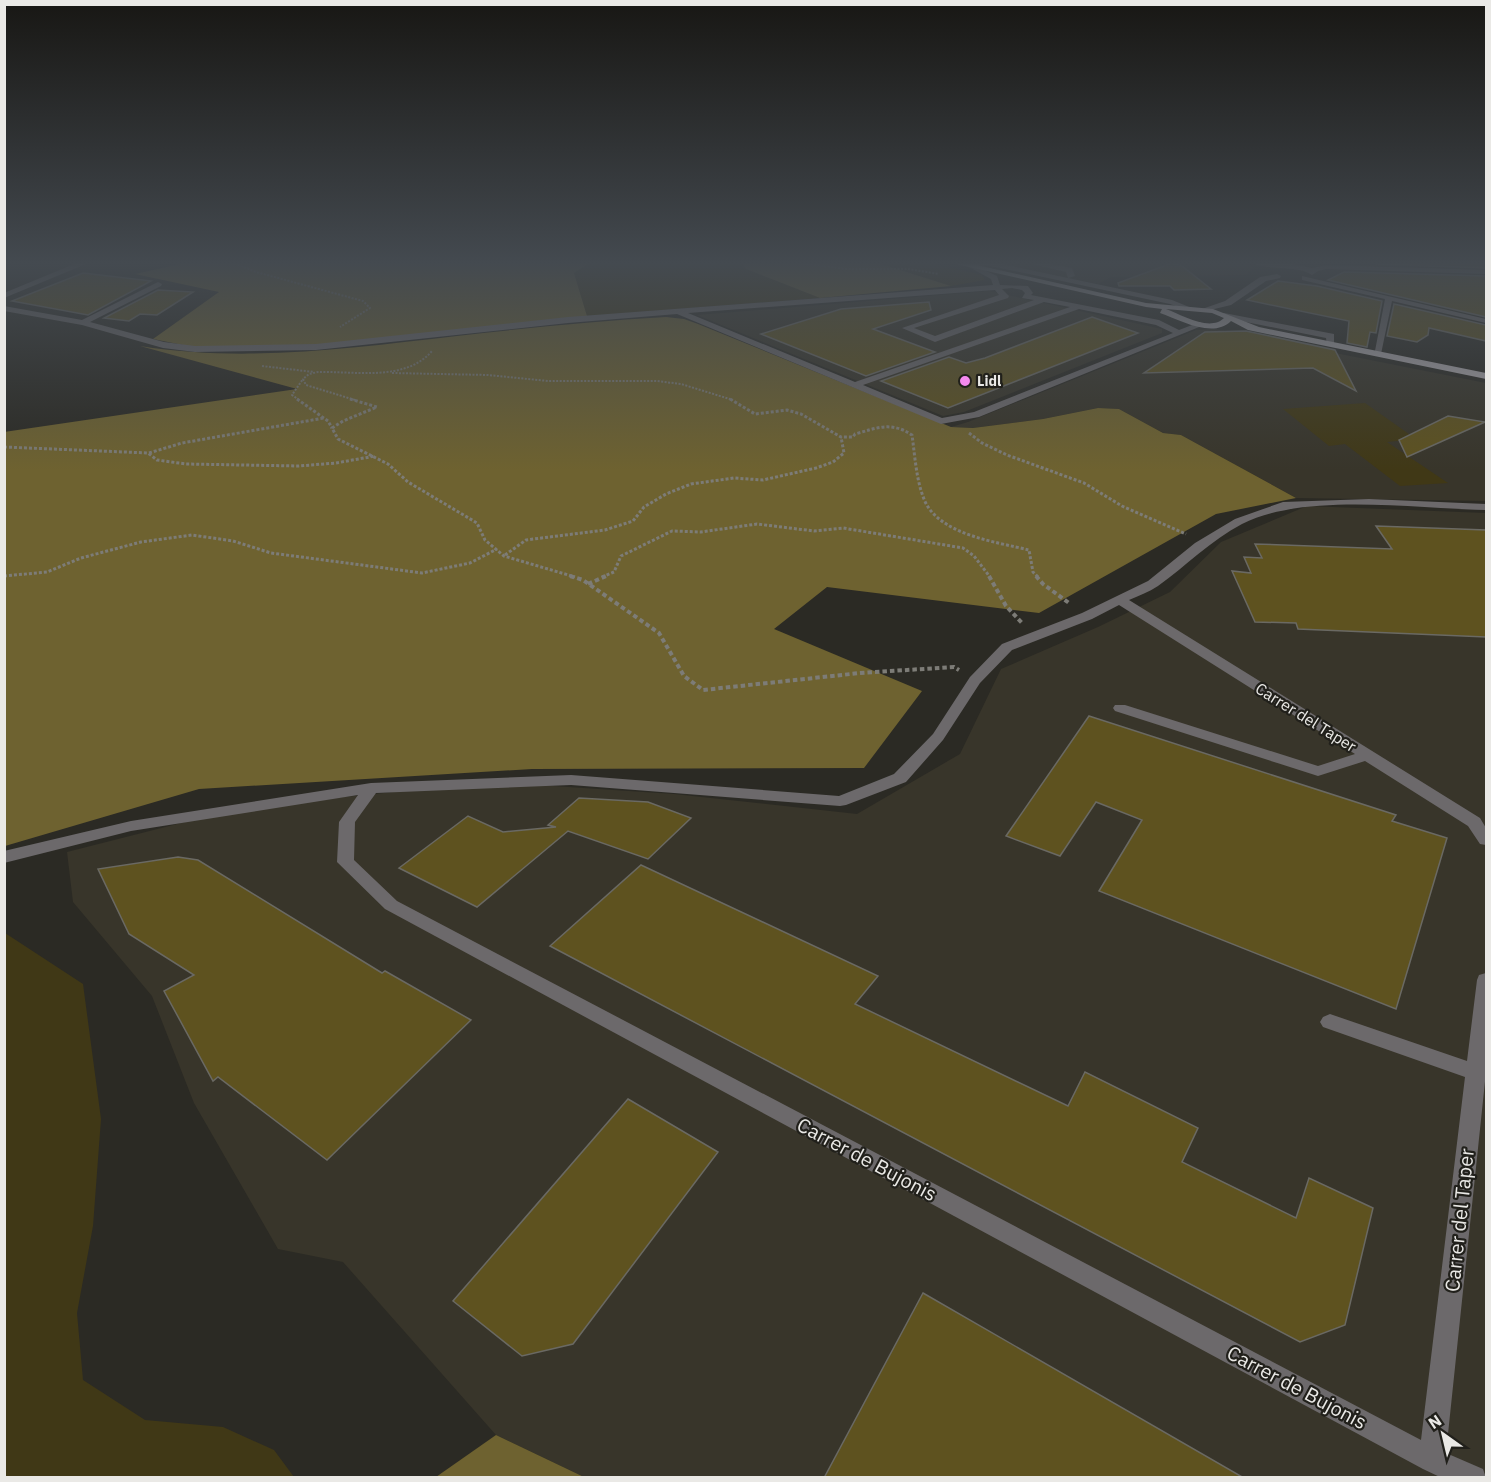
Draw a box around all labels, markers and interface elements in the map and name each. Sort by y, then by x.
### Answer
place label: Lidl [977,372,1001,390]
marker: Lidl [958,374,972,388]
street label: Carrer del Taper [1252,678,1360,756]
street label: Carrer de Bujonis [792,1111,942,1207]
street label: Carrer del Taper [1438,1147,1480,1293]
street label: Carrer de Bujonis [1222,1339,1372,1435]
north arrow [1413,1404,1473,1464]
text: N [1424,1410,1445,1433]

